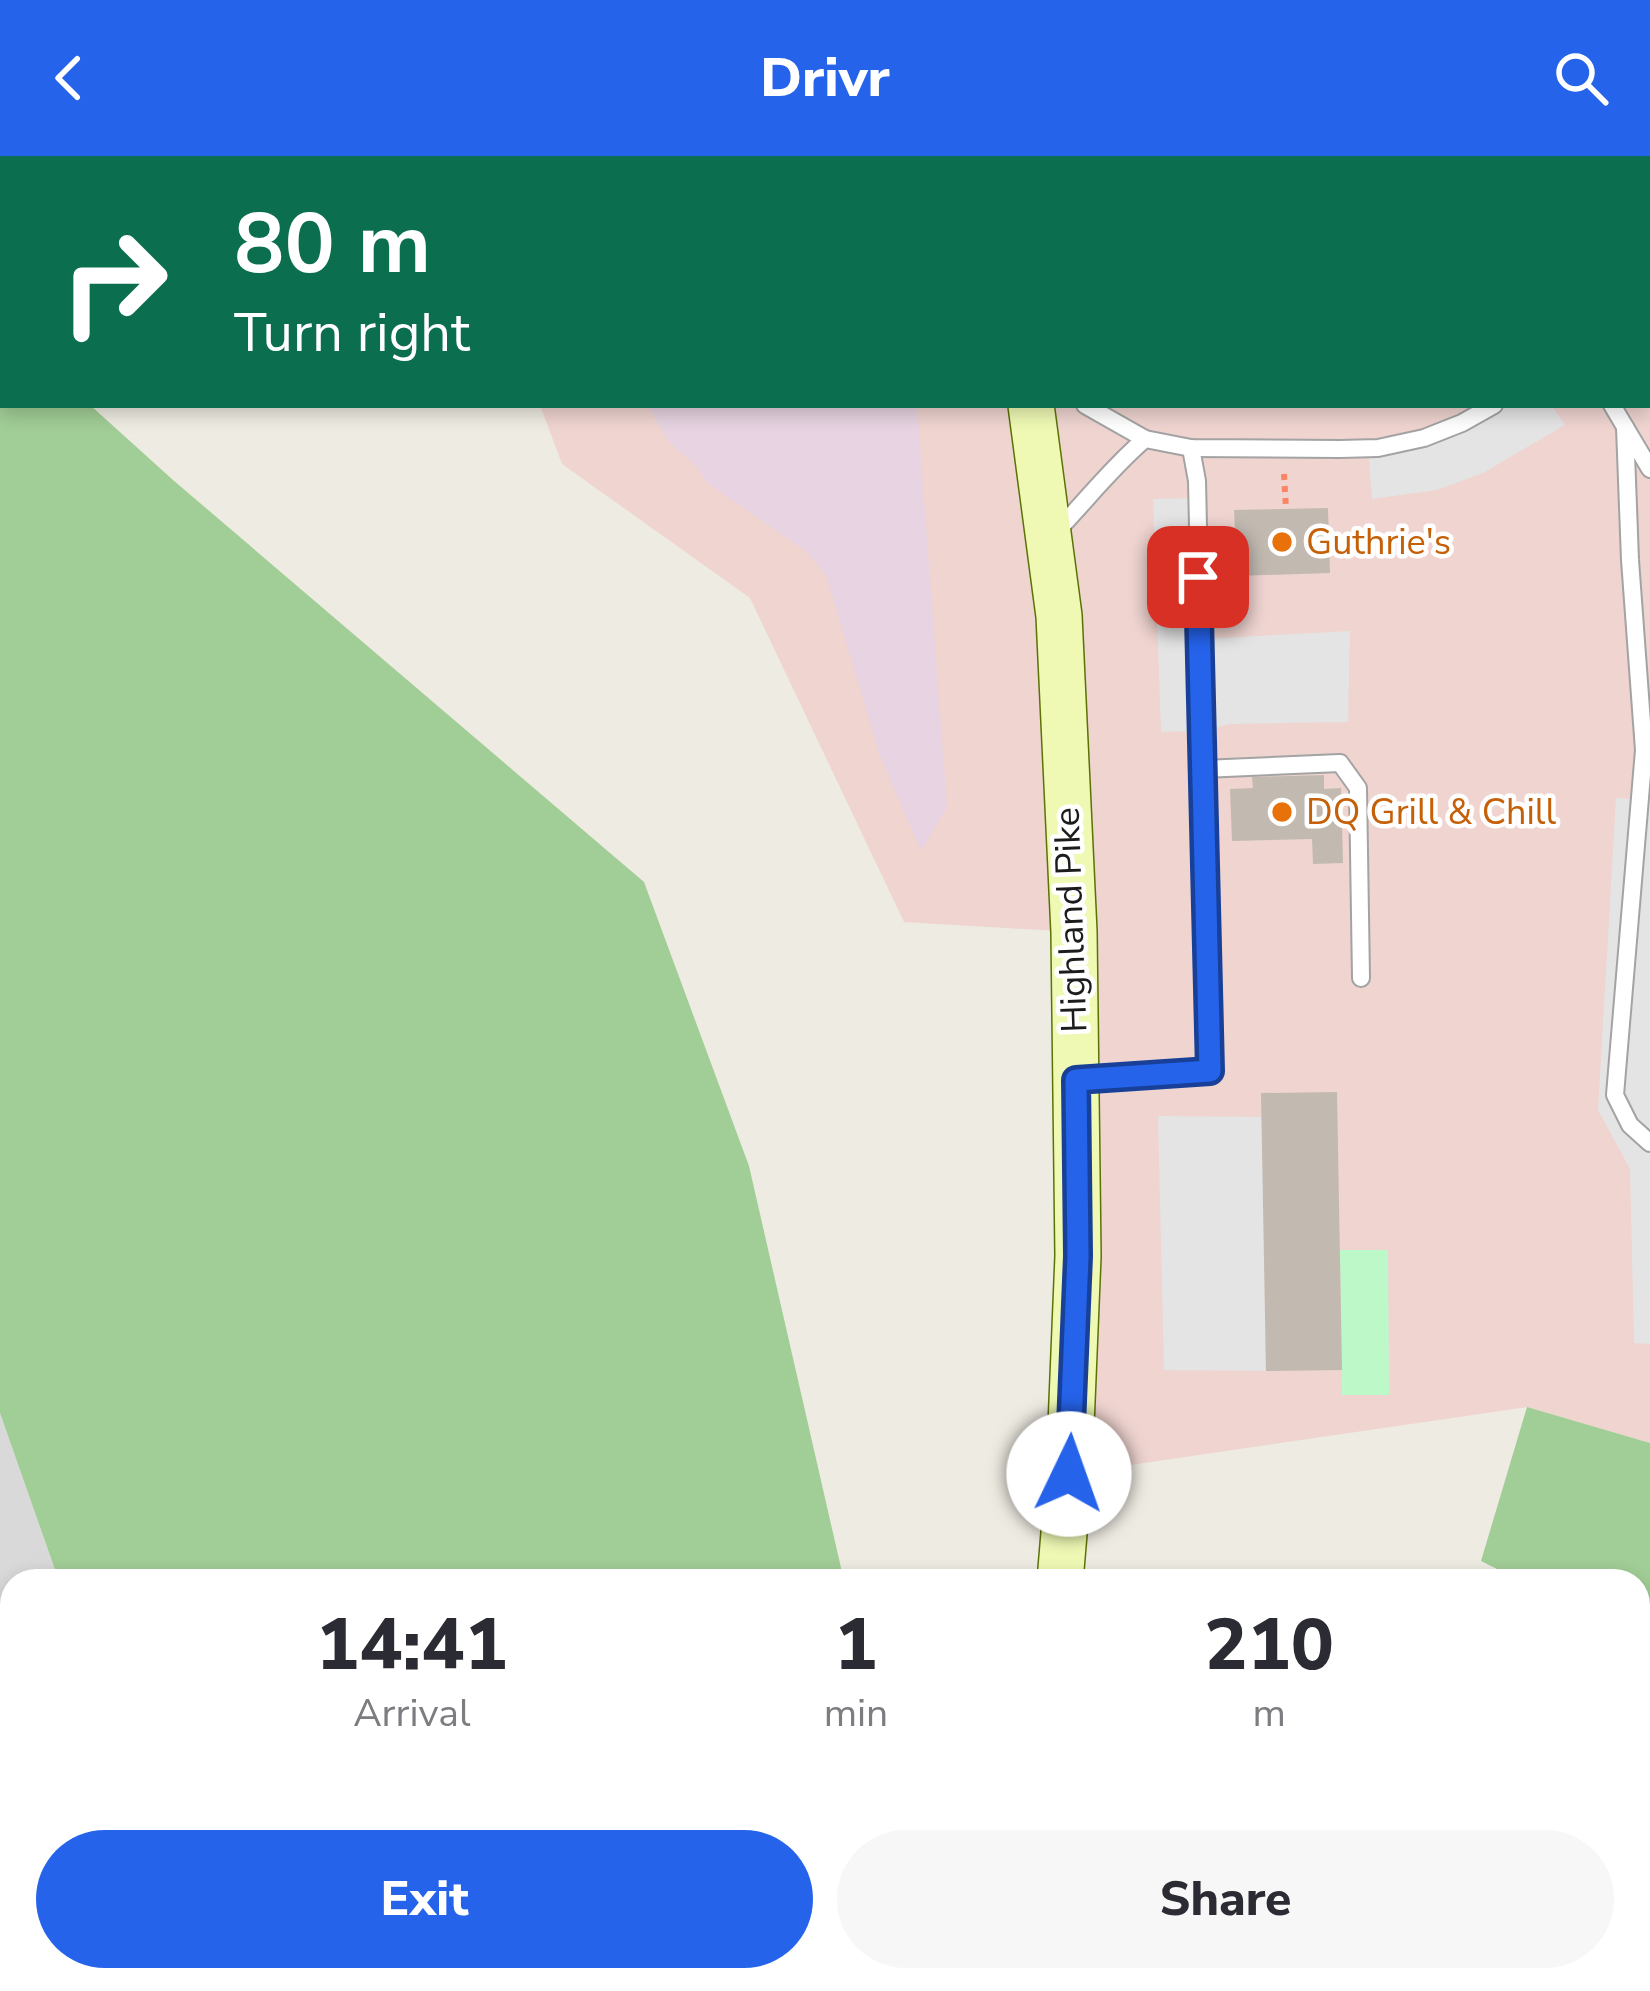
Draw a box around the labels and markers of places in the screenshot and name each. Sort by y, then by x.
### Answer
place label: Guthrie's [1306,518,1451,567]
pin [1147,526,1249,628]
marker: Guthrie's [1269,529,1295,555]
place label: DQ Grill & Chill [1306,788,1556,837]
marker: DQ Grill & Chill [1269,799,1295,825]

